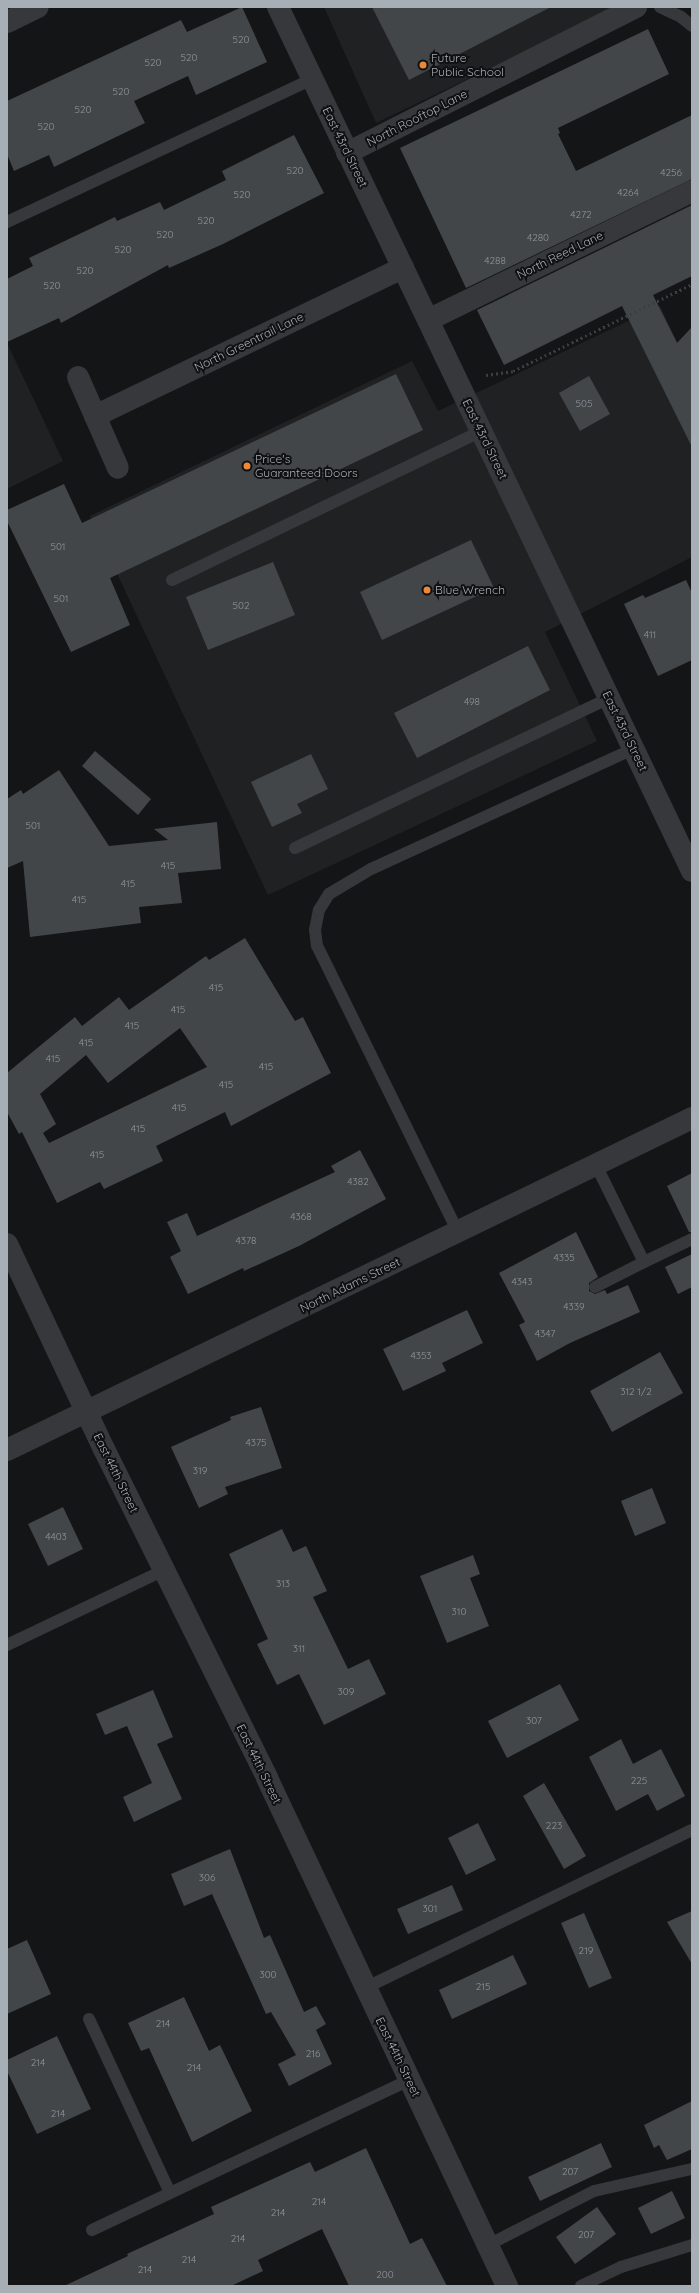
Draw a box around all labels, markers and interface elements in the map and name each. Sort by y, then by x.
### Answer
house number: 520 [233,34,249,46]
place label: Future Public School [431,51,504,79]
house number: 520 [181,52,197,64]
house number: 520 [145,57,161,69]
marker: Future Public School [418,60,428,70]
house number: 520 [113,86,129,98]
street label: North Rooftop Lane [364,86,470,150]
house number: 520 [75,104,91,116]
street label: East 43rd Street [319,105,371,189]
house number: 520 [38,121,54,133]
house number: 520 [287,165,303,177]
house number: 4256 [660,167,682,179]
house number: 4264 [617,187,639,199]
house number: 520 [234,189,250,201]
house number: 4272 [570,209,592,221]
house number: 520 [198,215,214,227]
street label: North Reed Lane [514,228,606,282]
house number: 520 [157,229,173,241]
house number: 4280 [527,232,549,244]
house number: 520 [115,244,131,256]
house number: 4288 [484,255,506,267]
house number: 520 [77,265,93,277]
house number: 520 [44,280,60,292]
street label: North Greentrail Lane [192,309,306,375]
street label: East 43rd Street [459,397,511,481]
house number: 505 [576,398,592,410]
place label: Price's Guaranteed Doors [255,452,358,480]
marker: Price's Guaranteed Doors [242,461,252,471]
house number: 501 [50,541,66,553]
place label: Blue Wrench [435,583,505,597]
marker: Blue Wrench [422,585,432,595]
house number: 501 [53,593,69,605]
house number: 502 [233,600,249,612]
house number: 411 [644,629,656,641]
street label: East 43rd Street [599,689,651,773]
house number: 498 [464,696,480,708]
house number: 501 [25,820,41,832]
house number: 415 [161,860,175,872]
house number: 415 [121,878,135,890]
house number: 415 [72,894,86,906]
house number: 415 [209,982,223,994]
house number: 415 [171,1004,185,1016]
house number: 415 [125,1020,139,1032]
house number: 415 [79,1037,93,1049]
house number: 415 [46,1053,60,1065]
house number: 415 [259,1061,273,1073]
house number: 415 [219,1079,233,1091]
house number: 415 [172,1102,186,1114]
house number: 415 [131,1123,145,1135]
house number: 415 [90,1149,104,1161]
house number: 4382 [347,1176,369,1188]
house number: 4368 [290,1211,312,1223]
house number: 4378 [235,1235,257,1247]
house number: 4335 [553,1252,575,1264]
street label: North Adams Street [298,1254,402,1316]
house number: 4343 [511,1276,533,1288]
house number: 4339 [563,1301,585,1313]
house number: 4347 [535,1328,555,1340]
house number: 4353 [410,1350,432,1362]
house number: 312 1/2 [620,1386,652,1398]
street label: East 44th Street [91,1431,141,1515]
house number: 4375 [245,1437,267,1449]
house number: 319 [193,1465,207,1477]
house number: 4403 [45,1531,67,1543]
house number: 313 [276,1578,290,1590]
house number: 310 [452,1606,466,1618]
house number: 311 [293,1643,305,1655]
house number: 309 [338,1686,354,1698]
house number: 307 [526,1715,542,1727]
street label: East 44th Street [234,1722,284,1806]
house number: 225 [631,1775,647,1787]
house number: 223 [546,1820,562,1832]
house number: 306 [199,1872,215,1884]
house number: 301 [423,1903,437,1915]
house number: 219 [579,1945,593,1957]
house number: 300 [259,1969,277,1981]
house number: 215 [476,1981,490,1993]
street label: East 44th Street [373,2015,423,2099]
house number: 214 [156,2018,170,2030]
house number: 216 [306,2048,320,2060]
house number: 214 [31,2057,45,2069]
house number: 214 [187,2062,201,2074]
house number: 214 [51,2108,65,2120]
house number: 207 [562,2166,578,2178]
house number: 214 [312,2196,326,2208]
house number: 214 [271,2207,285,2219]
house number: 207 [578,2229,594,2241]
house number: 214 [231,2233,245,2245]
house number: 214 [182,2254,196,2266]
house number: 214 [138,2264,152,2276]
house number: 200 [376,2269,394,2281]

